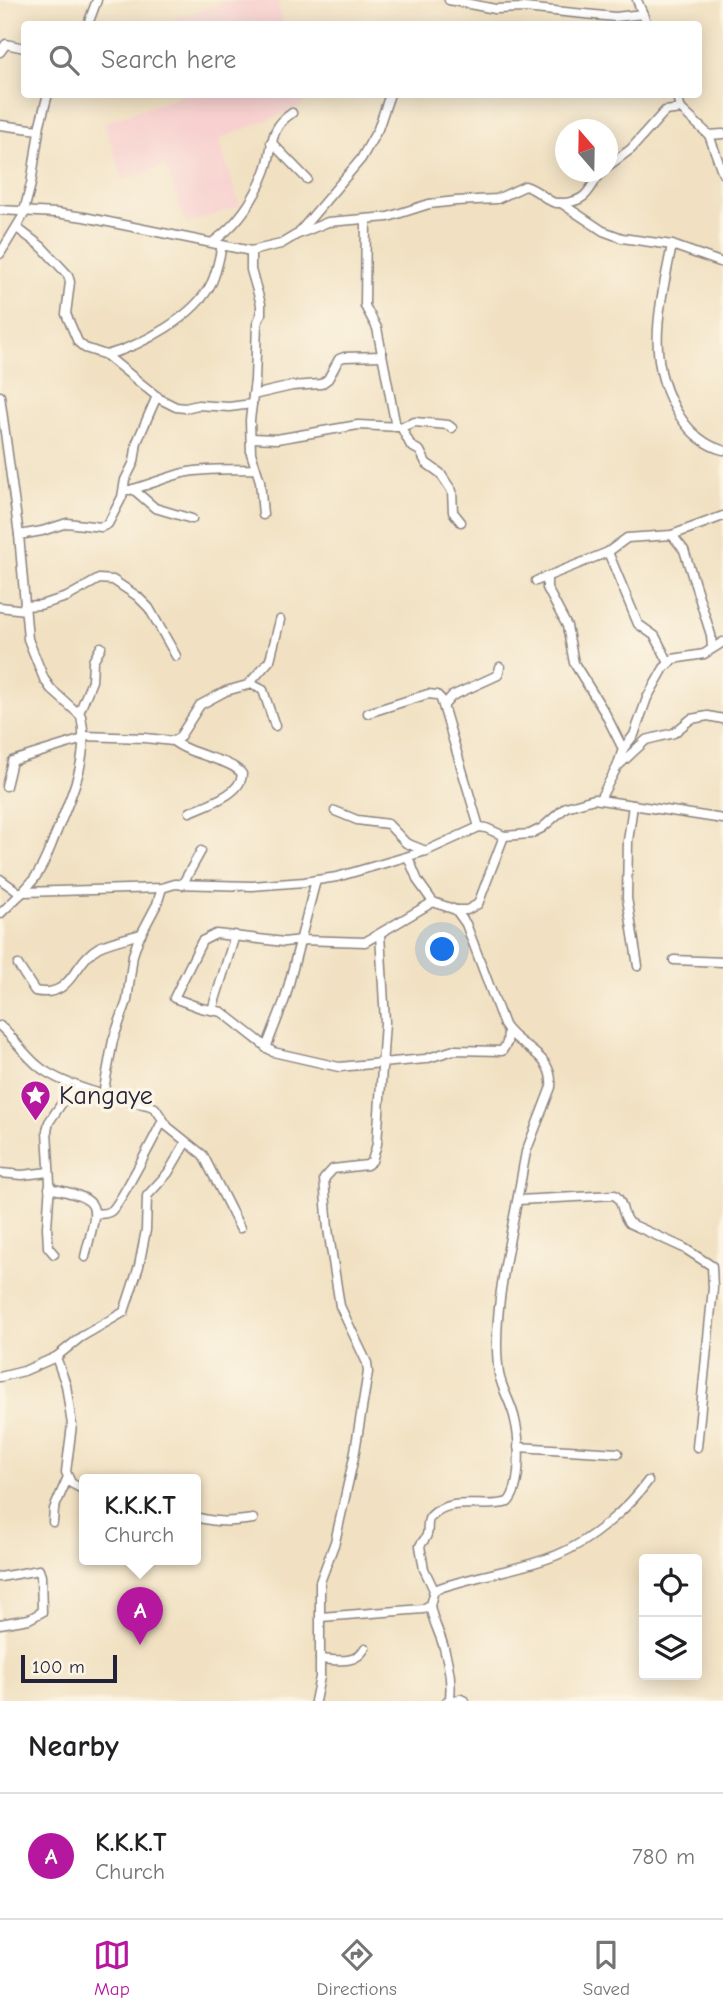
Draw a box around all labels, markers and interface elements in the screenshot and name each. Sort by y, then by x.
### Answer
search box [21,21,702,98]
icon: search [45,41,83,79]
text: Search here [101,45,236,75]
north arrow [555,119,618,182]
your location [425,932,459,966]
place icon: Kangaye [19,1079,53,1123]
place label: Kangaye [59,1081,153,1111]
popup [79,1474,201,1565]
text: K.K.K.T [104,1491,176,1521]
text: Church [104,1521,174,1548]
map controls [639,1554,702,1680]
button: locate [639,1554,702,1617]
pin: A [117,1587,163,1645]
button: layers [639,1617,702,1680]
scale bar [21,1652,117,1684]
text: 100 m [32,1656,85,1678]
text: Nearby [28,1729,119,1764]
text: K.K.K.T [95,1828,167,1858]
text: A [45,1843,57,1870]
text: 780 m [632,1843,695,1870]
text: Church [95,1858,165,1885]
tab: Map [93,1936,131,2000]
tab: Directions [317,1936,397,2000]
tab: Saved [583,1936,630,2000]

